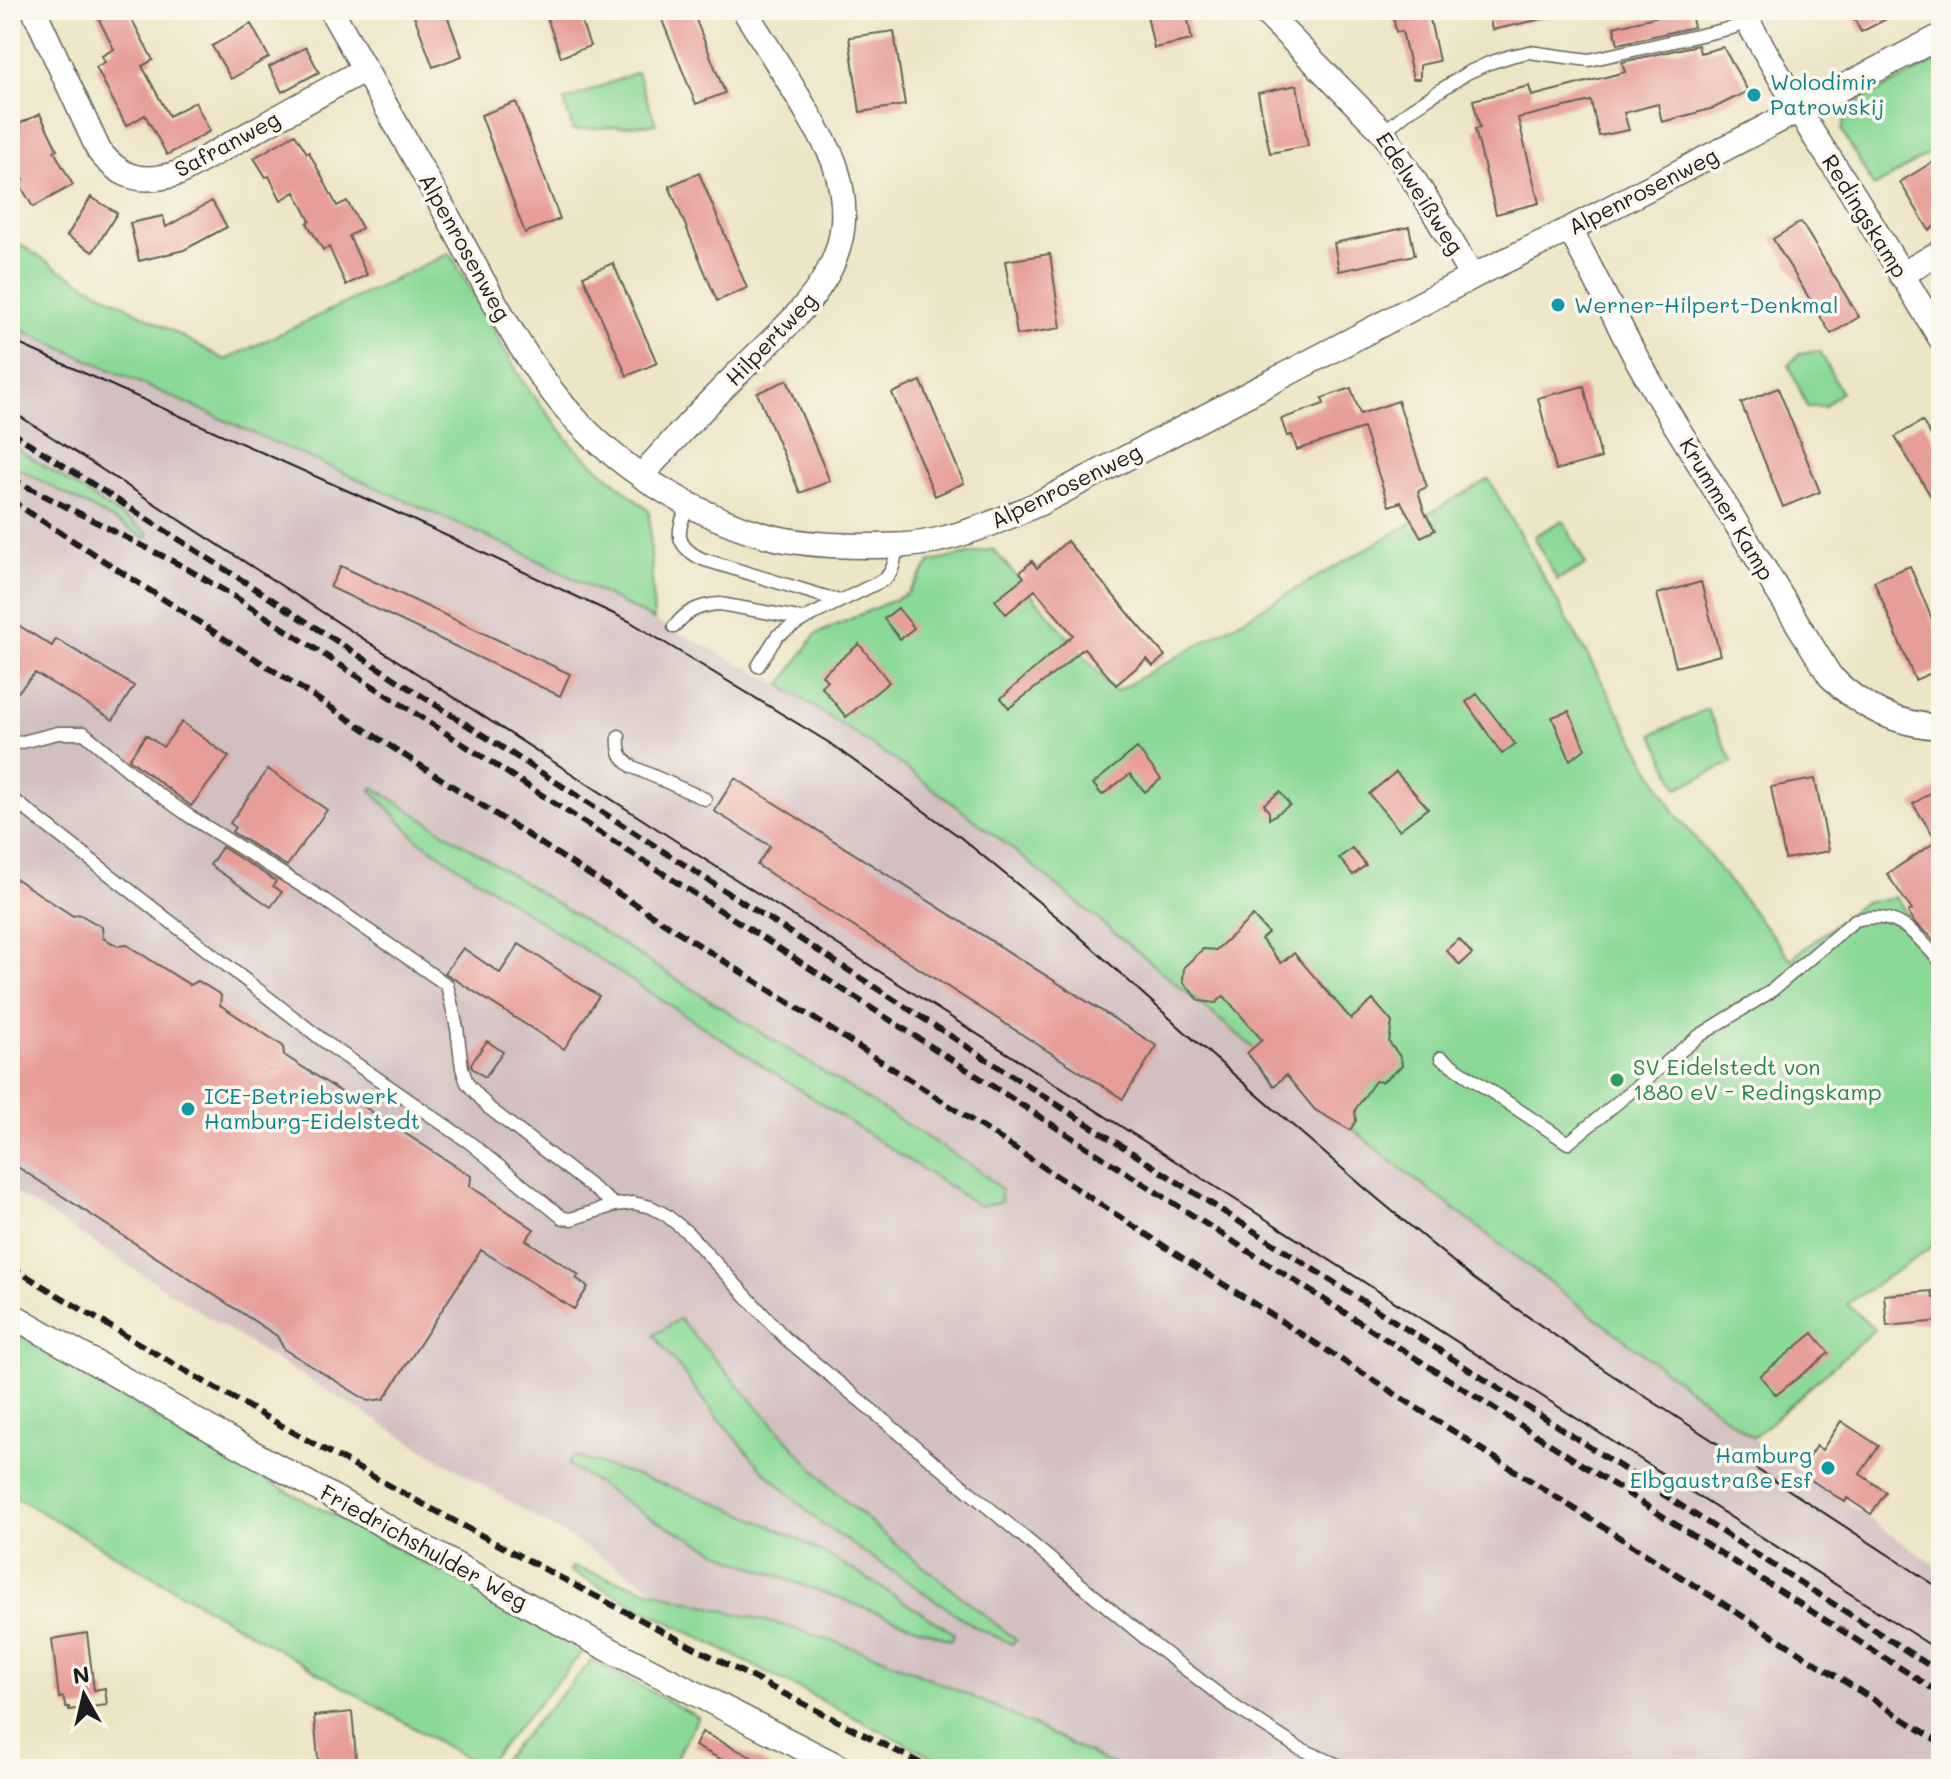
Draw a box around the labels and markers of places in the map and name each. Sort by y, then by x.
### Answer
place label: Wolodimir Patrowskij [1770,67,1885,121]
marker: Wolodimir Patrowskij [1745,86,1763,104]
place label: Werner-Hilpert-Denkmal [1574,290,1839,319]
marker: Werner-Hilpert-Denkmal [1549,296,1567,314]
place label: SV Eidelstedt von 1880 eV - Redingskamp [1633,1052,1882,1106]
marker: SV Eidelstedt von 1880 eV - Redingskamp [1608,1071,1626,1089]
place label: ICE-Betriebswerk Hamburg-Eidelstedt [204,1081,420,1135]
marker: ICE-Betriebswerk Hamburg-Eidelstedt [179,1100,197,1118]
place label: Hamburg Elbgaustraße Esf [1630,1440,1812,1494]
marker: Hamburg Elbgaustraße Esf [1819,1459,1837,1477]

